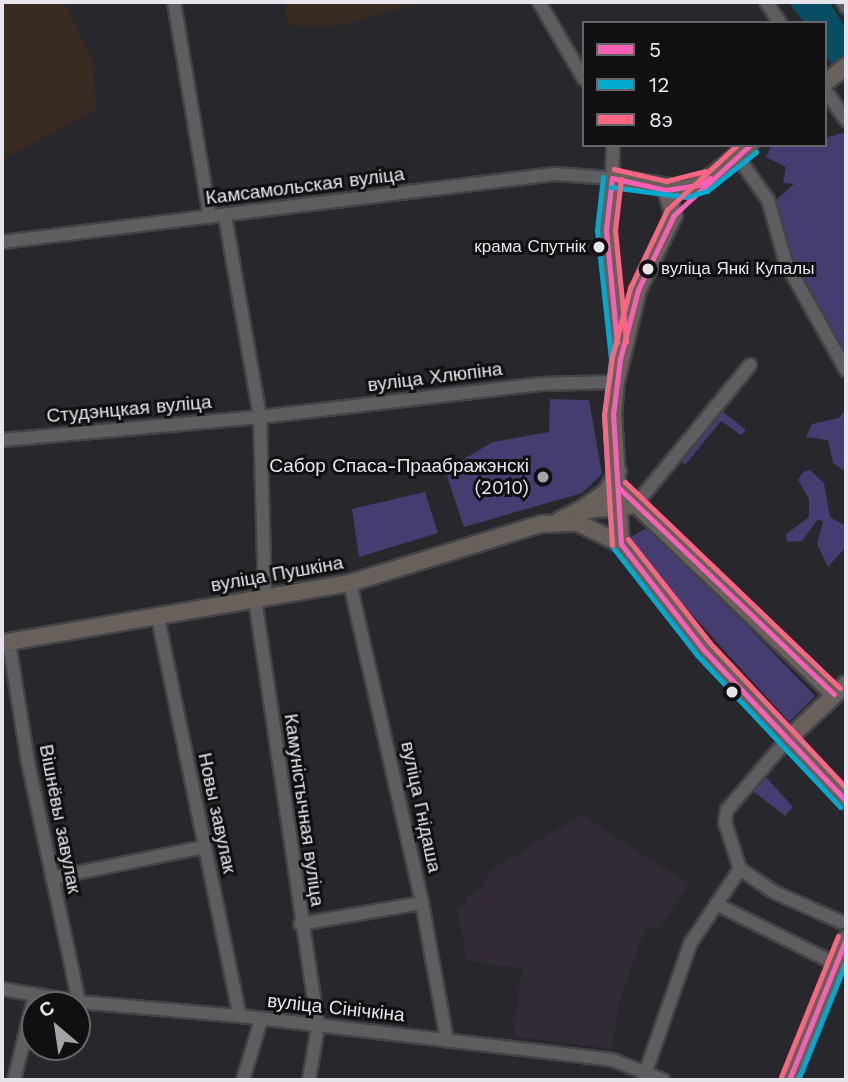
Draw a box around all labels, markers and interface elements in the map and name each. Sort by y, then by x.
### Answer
legend [582,21,827,147]
text: 5 [649,37,661,62]
text: 12 [649,72,669,97]
text: 8э [649,107,673,132]
street label: Камсамольская вуліца [204,162,406,210]
place label: крама Спутнік [474,237,586,257]
marker: крама Спутнік [592,240,606,254]
place label: вуліца Янкі Купалы [661,259,814,279]
marker: вуліца Янкі Купалы [641,262,655,276]
street label: вуліца Хлюпіна [366,357,504,397]
street label: Студэнцкая вуліца [46,390,212,428]
place label: Сабор Спаса-Праабражэнскі (2010) [269,455,529,499]
marker: Сабор Спаса-Праабражэнскі (2010) [535,469,551,485]
street label: вуліца Пушкіна [209,551,345,597]
unlabelled marker [725,685,739,699]
street label: Камуністычная вуліца [279,712,329,908]
street label: вуліца Гнідаша [396,739,446,875]
street label: Вішнёвы завулак [34,743,86,895]
street label: Новы завулак [193,751,241,875]
street label: вуліца Сінічкіна [266,989,406,1027]
north arrow [21,991,91,1061]
text: С [35,996,58,1022]

